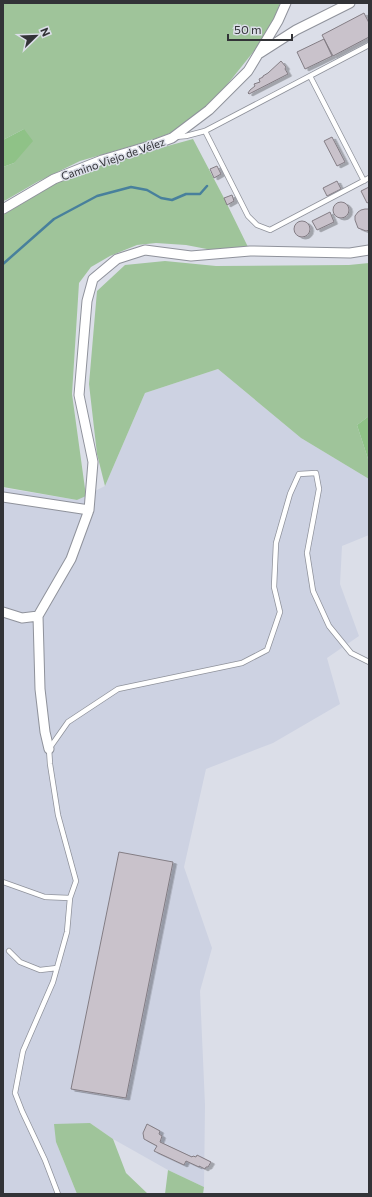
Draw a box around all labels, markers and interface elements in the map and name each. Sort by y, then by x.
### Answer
north arrow [16,16,56,56]
scale bar [228,16,292,42]
text: 50 m [234,22,262,36]
text: N [38,26,53,38]
street label: Camino Viejo de Vélez [59,134,167,182]

